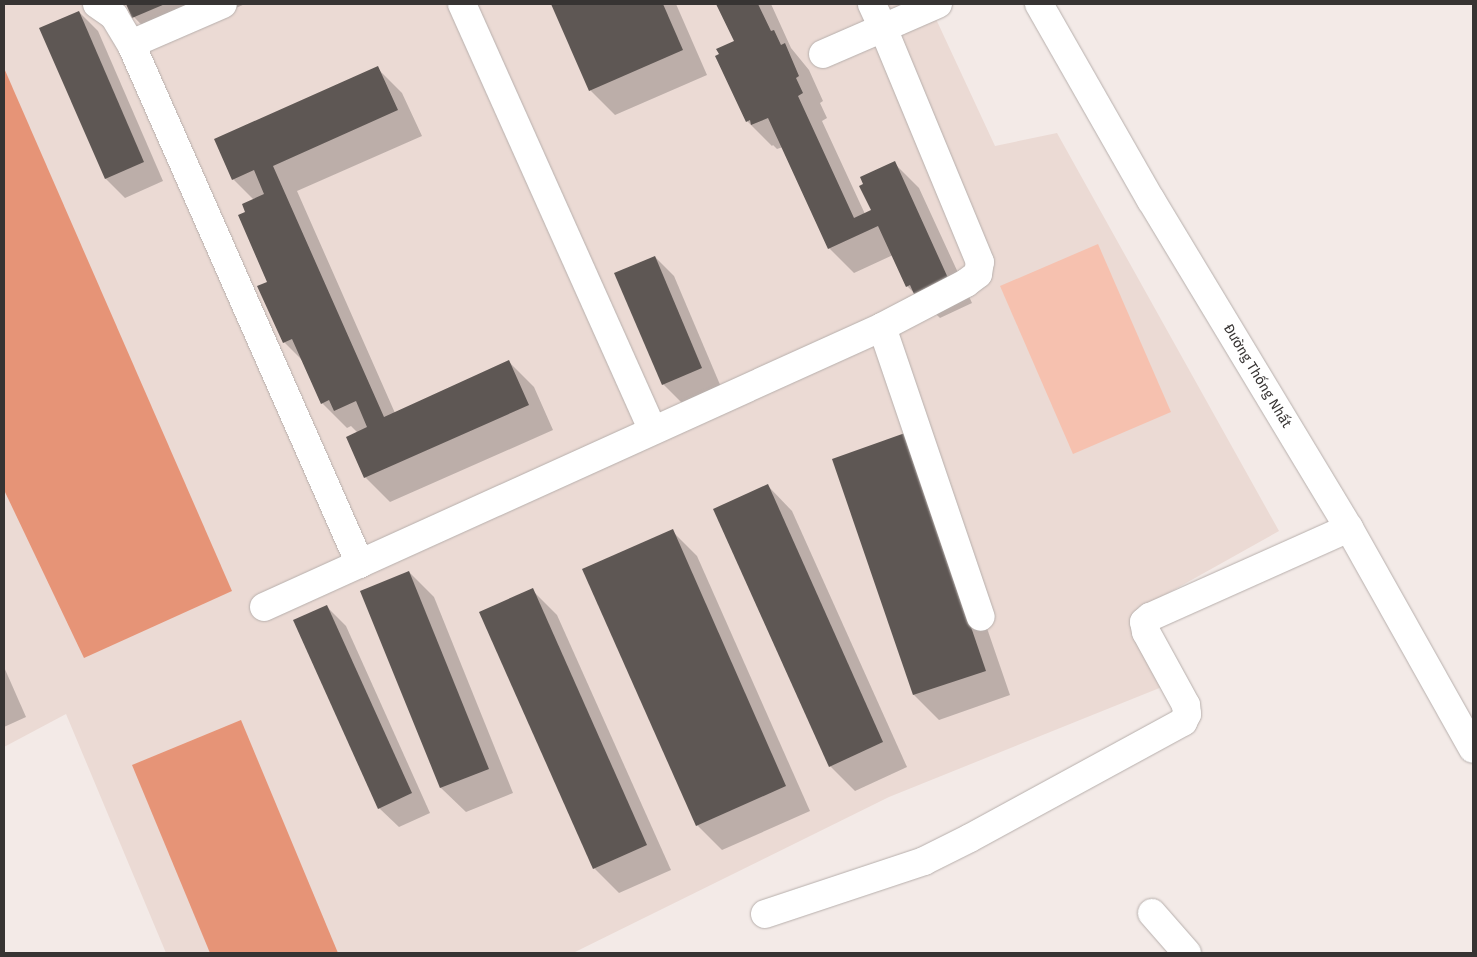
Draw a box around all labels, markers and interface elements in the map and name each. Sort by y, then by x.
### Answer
street label: Đường Thống Nhất [1219,321,1295,431]

